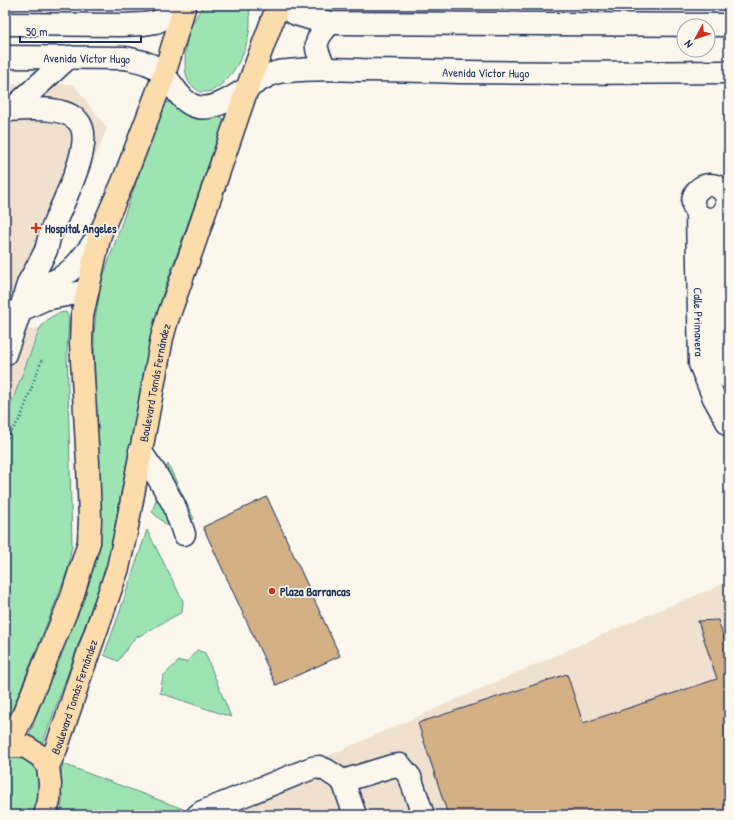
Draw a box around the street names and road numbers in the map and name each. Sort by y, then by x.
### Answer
street label: Avenida Víctor Hugo [43,49,132,67]
street label: Avenida Víctor Hugo [442,63,530,81]
street label: Calle Primavera [690,287,708,357]
street label: Boulevard Tomás Fernández [134,321,174,443]
street label: Boulevard Tomás Fernández [46,637,101,757]

